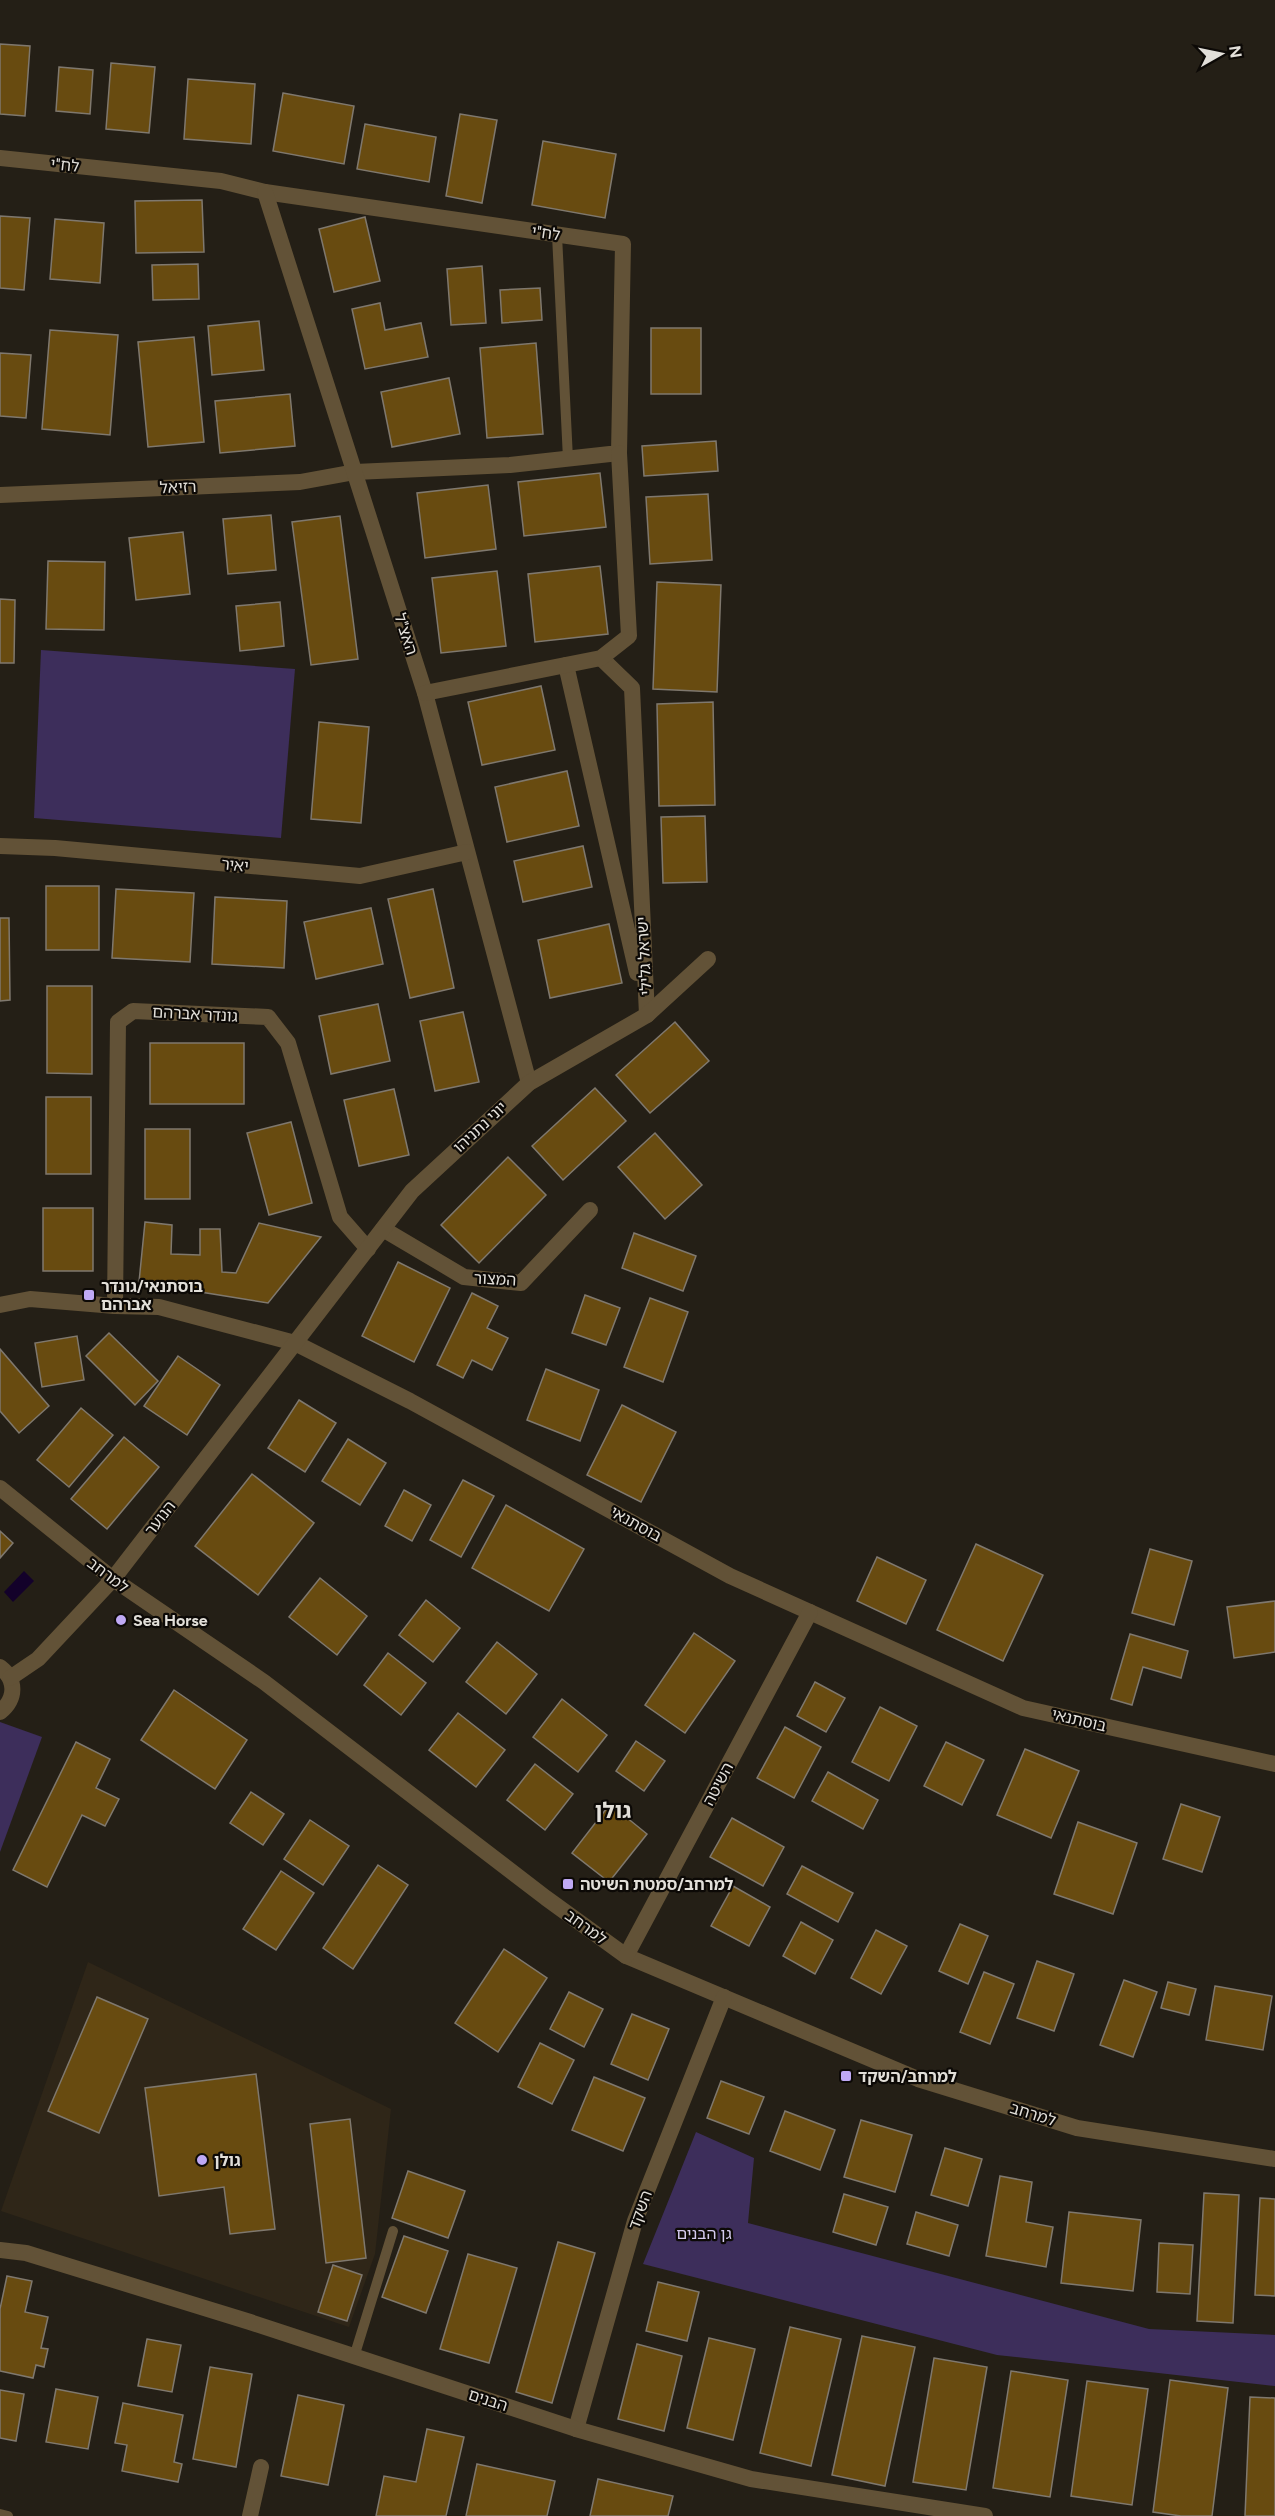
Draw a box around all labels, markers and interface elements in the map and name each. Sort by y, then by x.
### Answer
north arrow [1191,24,1251,84]
text: N [1225,44,1246,59]
street label: לח"י [50,154,80,176]
street label: לח"י [530,222,562,244]
street label: רזיאל [159,477,197,497]
street label: האצ"ל [390,611,422,657]
street label: יאיר [221,854,249,876]
street label: ישראל גלילי [632,916,656,996]
street label: גונדר אברהם [152,1002,238,1026]
street label: יוני נתניהו [449,1097,511,1157]
street label: המצור [473,1268,517,1290]
place label: בוסתנאי/גונדר אברהם [101,1277,204,1314]
marker: בוסתנאי/גונדר אברהם [82,1288,96,1302]
street label: הנוער [141,1497,179,1539]
street label: בוסתנאי [607,1502,665,1546]
street label: למרחב [84,1553,132,1597]
place label: Sea Horse [133,1611,208,1630]
marker: Sea Horse [114,1613,128,1627]
street label: בוסתנאי [1050,1704,1108,1736]
street label: השיטה [699,1759,737,1809]
district label: גולן [595,1797,631,1824]
place label: למרחב/סמטת השיטה [580,1875,734,1894]
marker: למרחב/סמטת השיטה [561,1877,575,1891]
street label: למרחב [561,1905,611,1949]
place label: למרחב/השקד [858,2067,957,2086]
marker: למרחב/השקד [839,2069,853,2083]
street label: למרחב [1008,2098,1058,2130]
place label: גולן [214,2151,241,2170]
marker: גולן [195,2153,209,2167]
street label: השקד [624,2188,656,2232]
park label: גן הבנים [676,2224,732,2243]
street label: הבנים [466,2385,510,2415]

